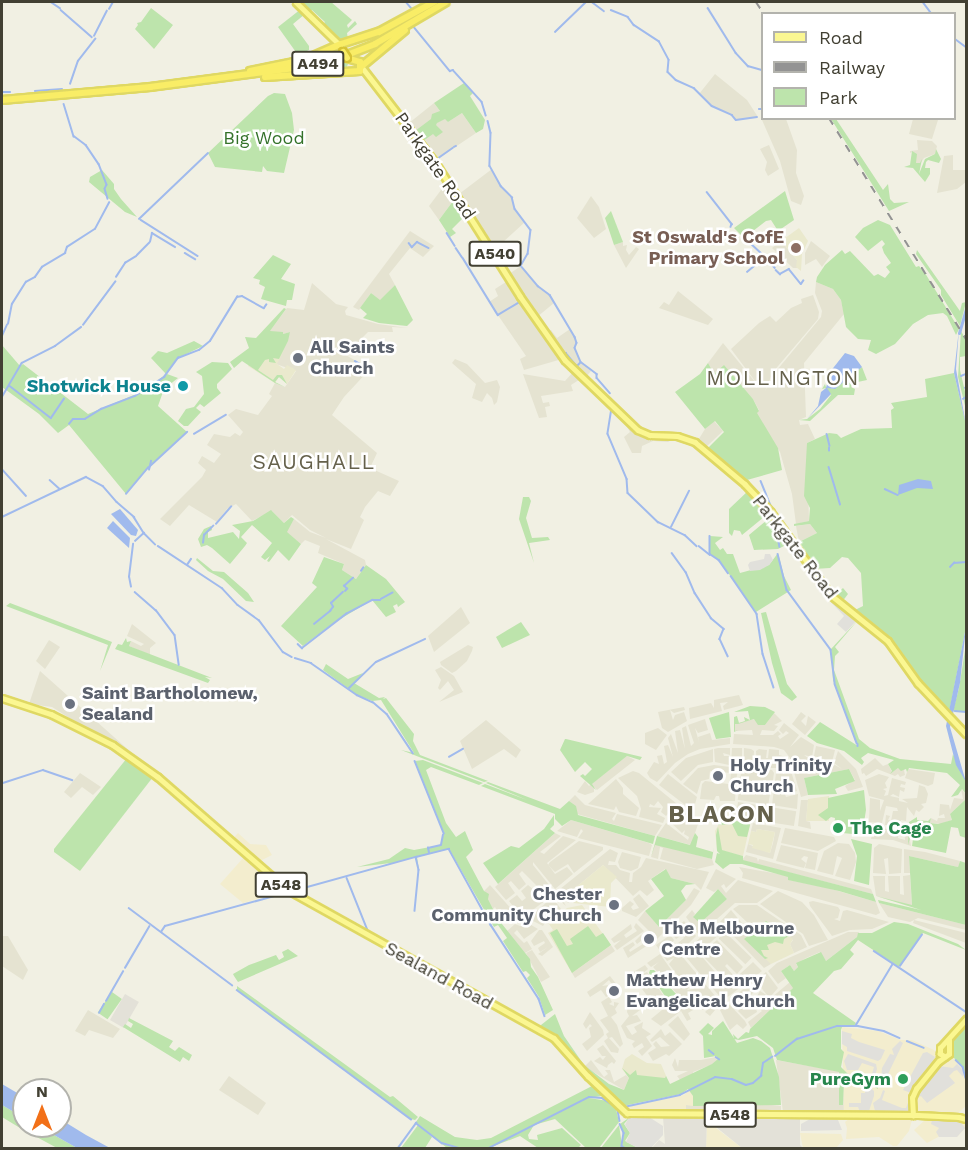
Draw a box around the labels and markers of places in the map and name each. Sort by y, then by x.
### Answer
place label: St Oswald's CofE Primary School [632,227,784,270]
marker: St Oswald's CofE Primary School [789,241,803,255]
place label: All Saints Church [310,337,395,380]
marker: All Saints Church [291,351,305,365]
place label: Shotwick House [26,375,171,397]
marker: Shotwick House [176,379,190,393]
place label: Saint Bartholomew, Sealand [82,683,258,726]
marker: Saint Bartholomew, Sealand [63,697,77,711]
place label: Holy Trinity Church [730,755,833,798]
marker: Holy Trinity Church [711,769,725,783]
place label: The Cage [850,817,932,839]
marker: The Cage [831,821,845,835]
place label: Chester Community Church [431,884,602,926]
marker: Chester Community Church [607,898,621,912]
place label: The Melbourne Centre [661,918,795,960]
marker: The Melbourne Centre [642,932,656,946]
place label: Matthew Henry Evangelical Church [626,970,795,1012]
marker: Matthew Henry Evangelical Church [607,984,621,998]
place label: PureGym [810,1068,891,1090]
marker: PureGym [896,1072,910,1086]

